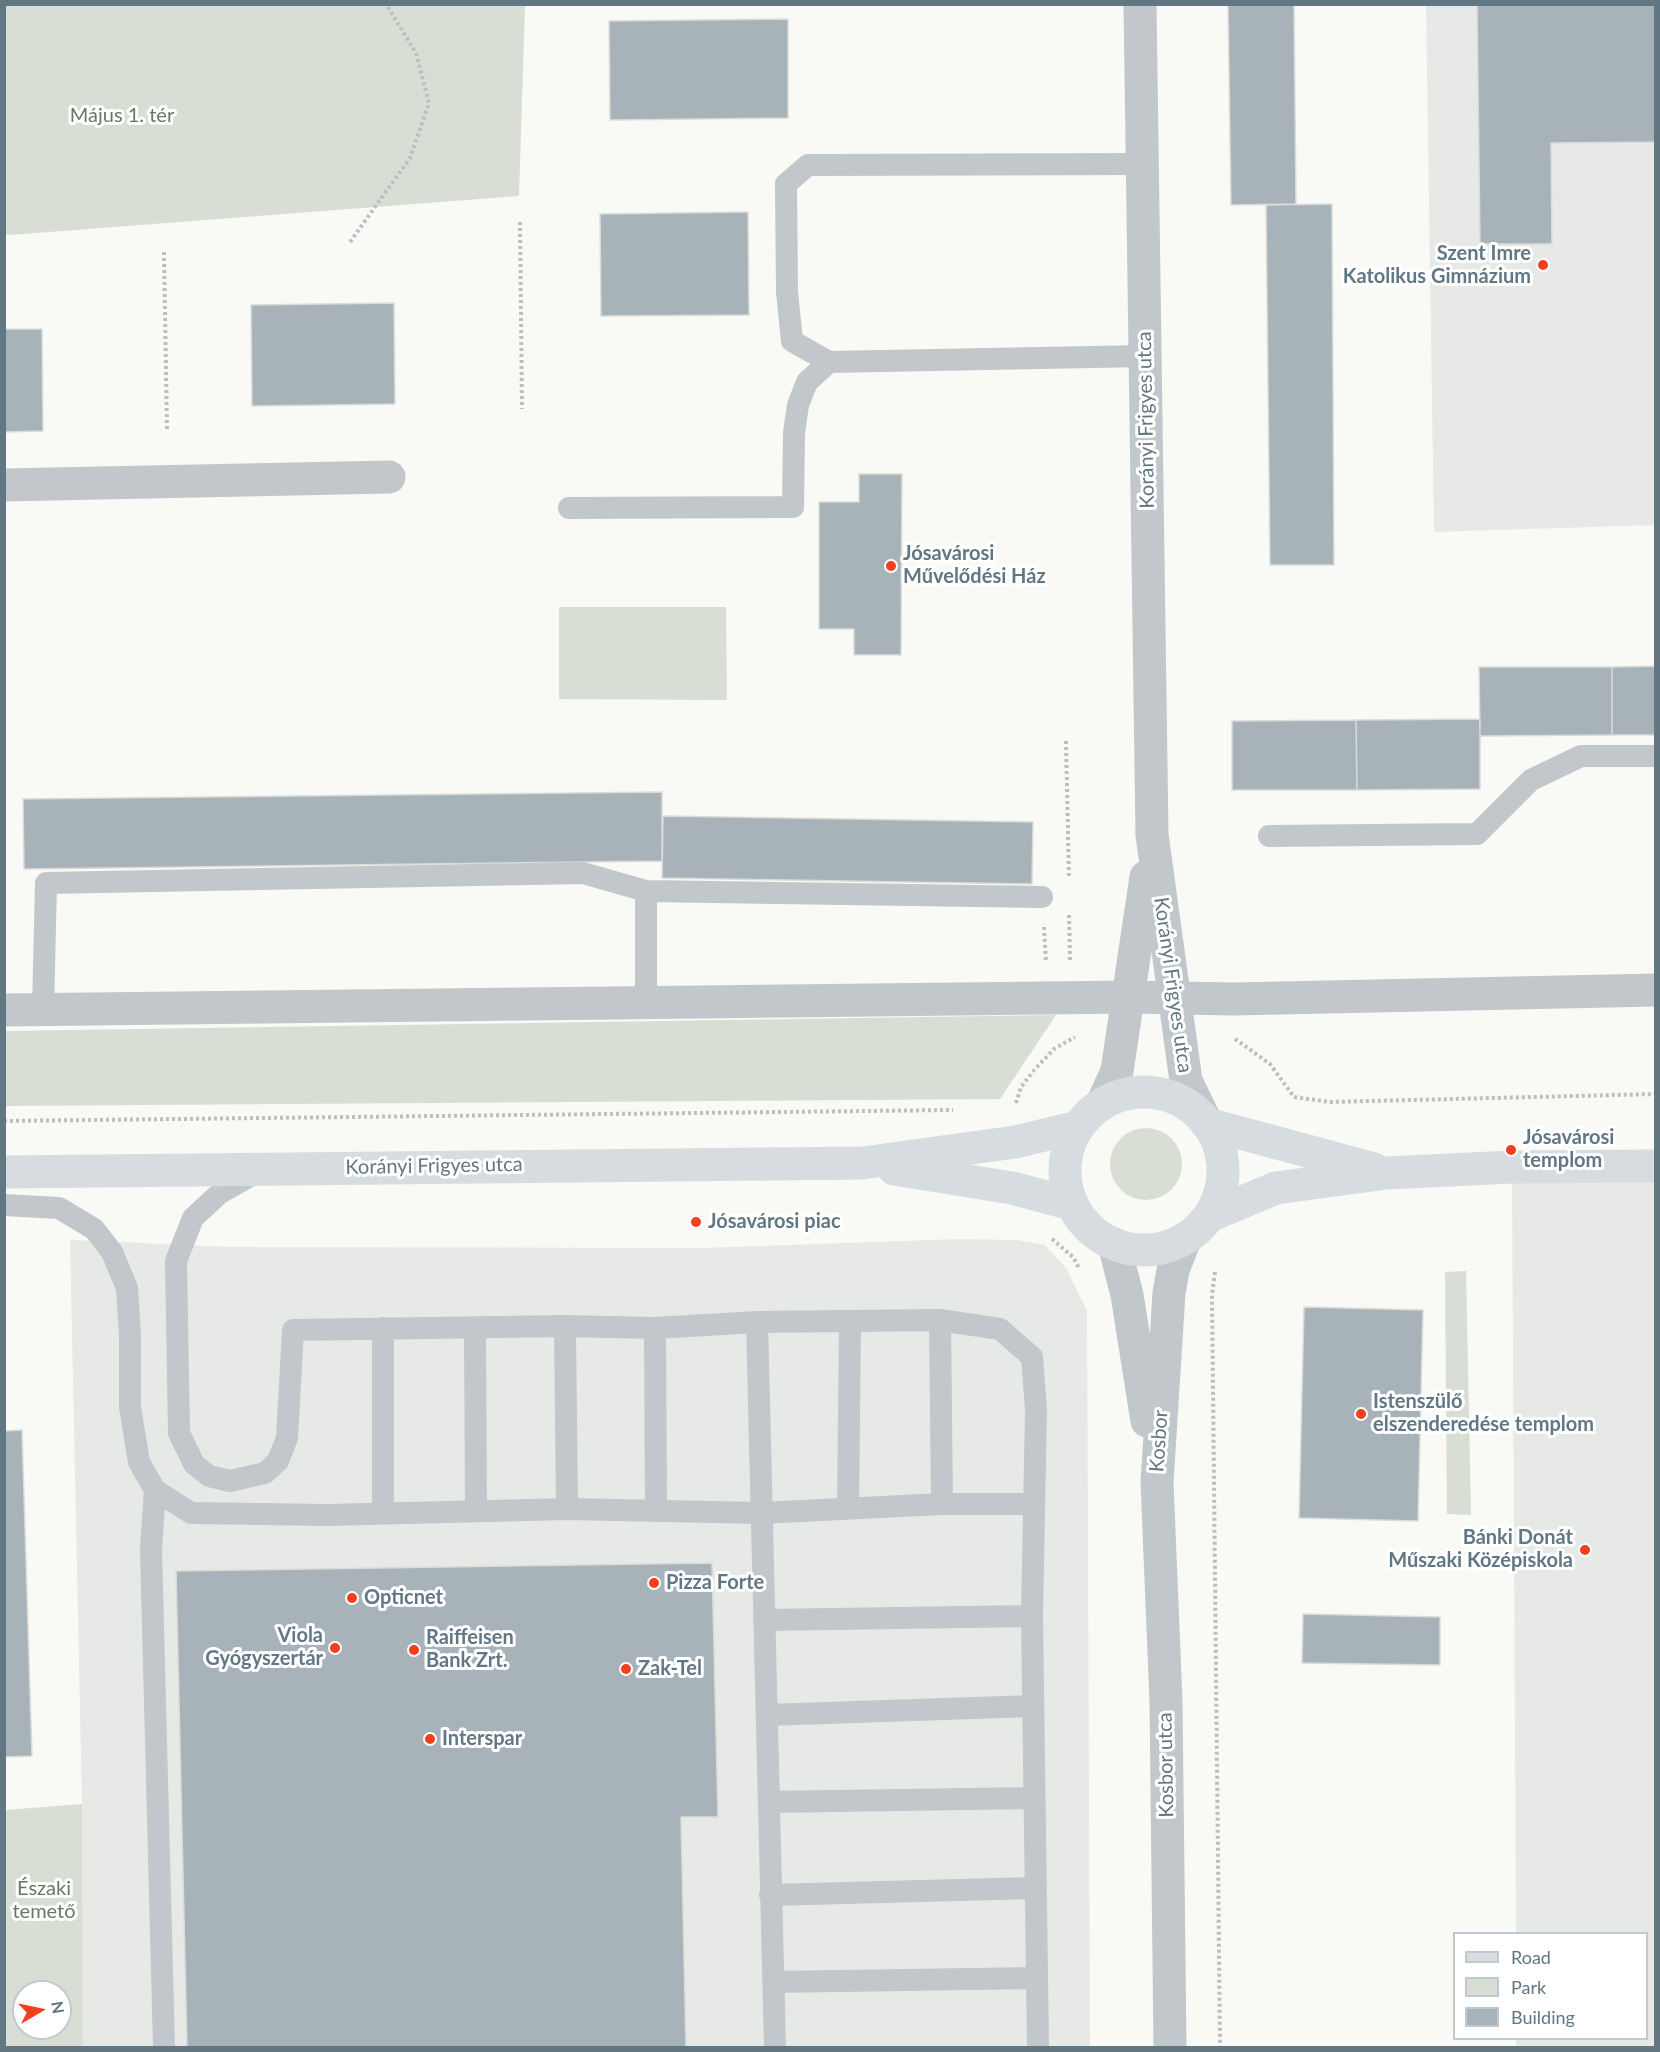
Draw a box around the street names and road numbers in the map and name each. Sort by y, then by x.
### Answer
street label: Korányi Frigyes utca [1132,331,1160,509]
street label: Korányi Frigyes utca [1149,896,1197,1074]
street label: Korányi Frigyes utca [345,1152,523,1180]
street label: Kosbor [1145,1409,1173,1473]
street label: Kosbor utca [1153,1712,1179,1818]

